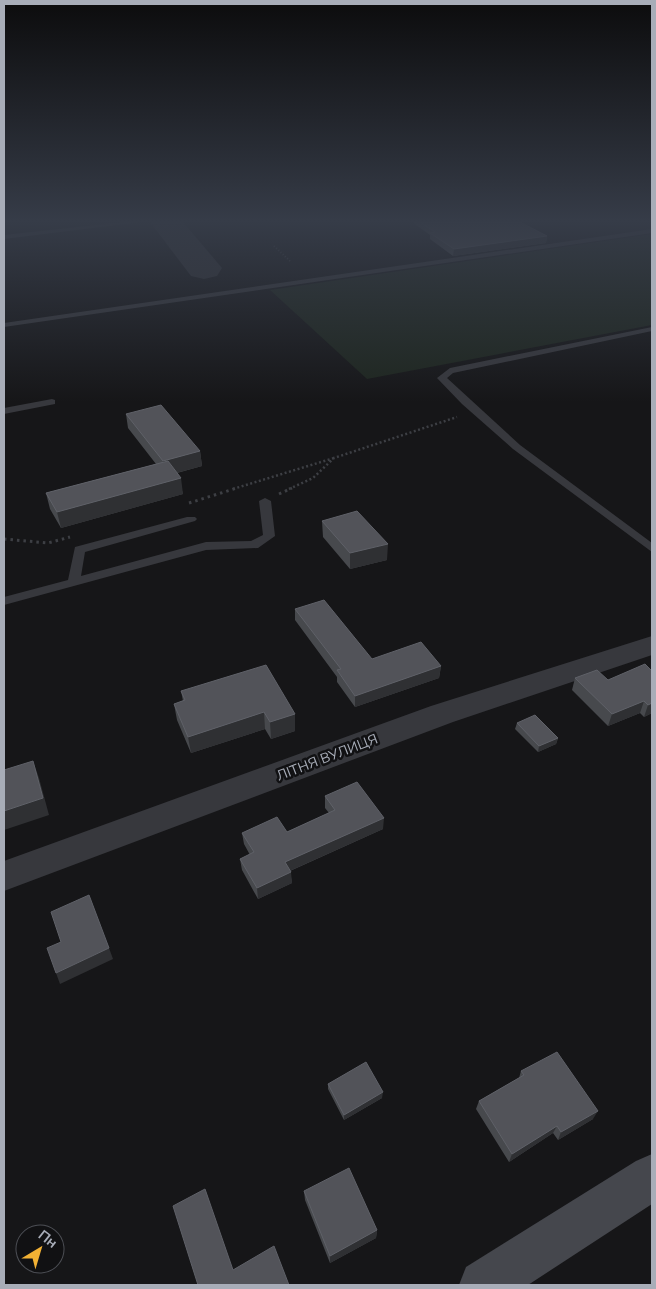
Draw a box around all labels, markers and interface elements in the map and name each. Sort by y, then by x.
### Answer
street label: ЛІТНЯ ВУЛИЦЯ [274,729,380,785]
north arrow [15,1224,65,1274]
text: Пн [35,1226,61,1252]

